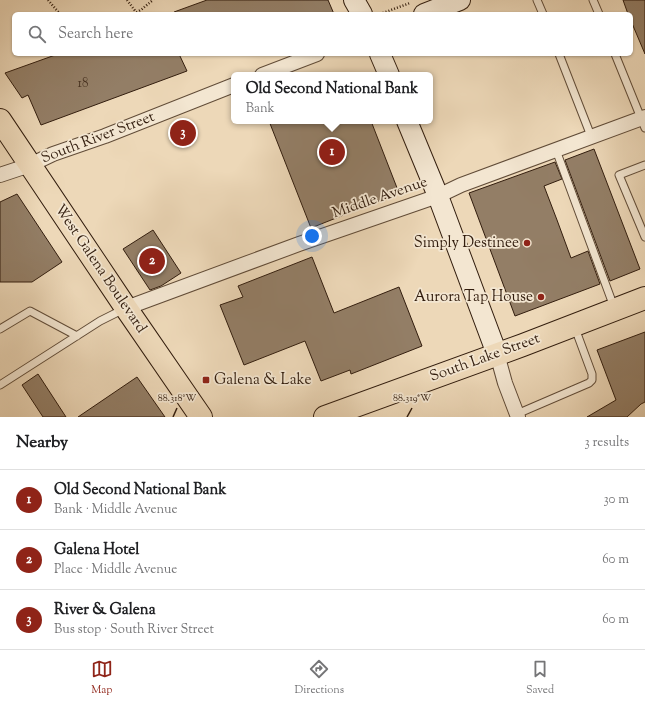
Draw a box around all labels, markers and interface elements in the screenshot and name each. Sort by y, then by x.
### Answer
search box [12,12,633,56]
icon: search [26,23,48,45]
text: Search here [58,24,133,45]
popup [231,72,433,124]
house number: 18 [78,75,88,93]
text: Old Second National Bank [246,79,418,100]
text: Bank [246,100,275,118]
street label: South River Street [38,107,158,169]
pin: 3 [170,118,196,148]
pin: 1 [319,137,345,167]
street label: Middle Avenue [330,172,430,224]
street label: West Galena Boulevard [49,200,151,338]
your location [302,226,322,246]
place label: Simply Destinee [414,233,519,254]
marker: Simply Destinee [522,238,532,248]
pin: 2 [139,246,165,276]
place label: Aurora Tap House [414,287,533,308]
marker: Aurora Tap House [536,292,546,302]
street label: South Lake Street [427,328,543,388]
place label: Galena & Lake [214,370,311,391]
marker: Galena & Lake [201,375,211,385]
text: 88.318°W [158,391,196,406]
text: 88.319°W [393,391,431,406]
text: Nearby [16,431,68,455]
text: 3 results [584,434,629,452]
text: Old Second National Bank [54,480,227,501]
text: 1 [27,491,31,509]
text: 30 m [603,491,629,509]
text: Bank · Middle Avenue [54,501,178,519]
text: Galena Hotel [54,540,139,561]
text: 2 [26,551,32,569]
text: 60 m [602,551,629,569]
text: Place · Middle Avenue [54,561,177,579]
text: River & Galena [54,600,156,621]
text: 3 [26,611,32,629]
text: 60 m [602,611,629,629]
text: Bus stop · South River Street [54,621,214,639]
tab: Map [91,658,113,698]
tab: Directions [295,658,344,698]
tab: Saved [526,658,554,698]

